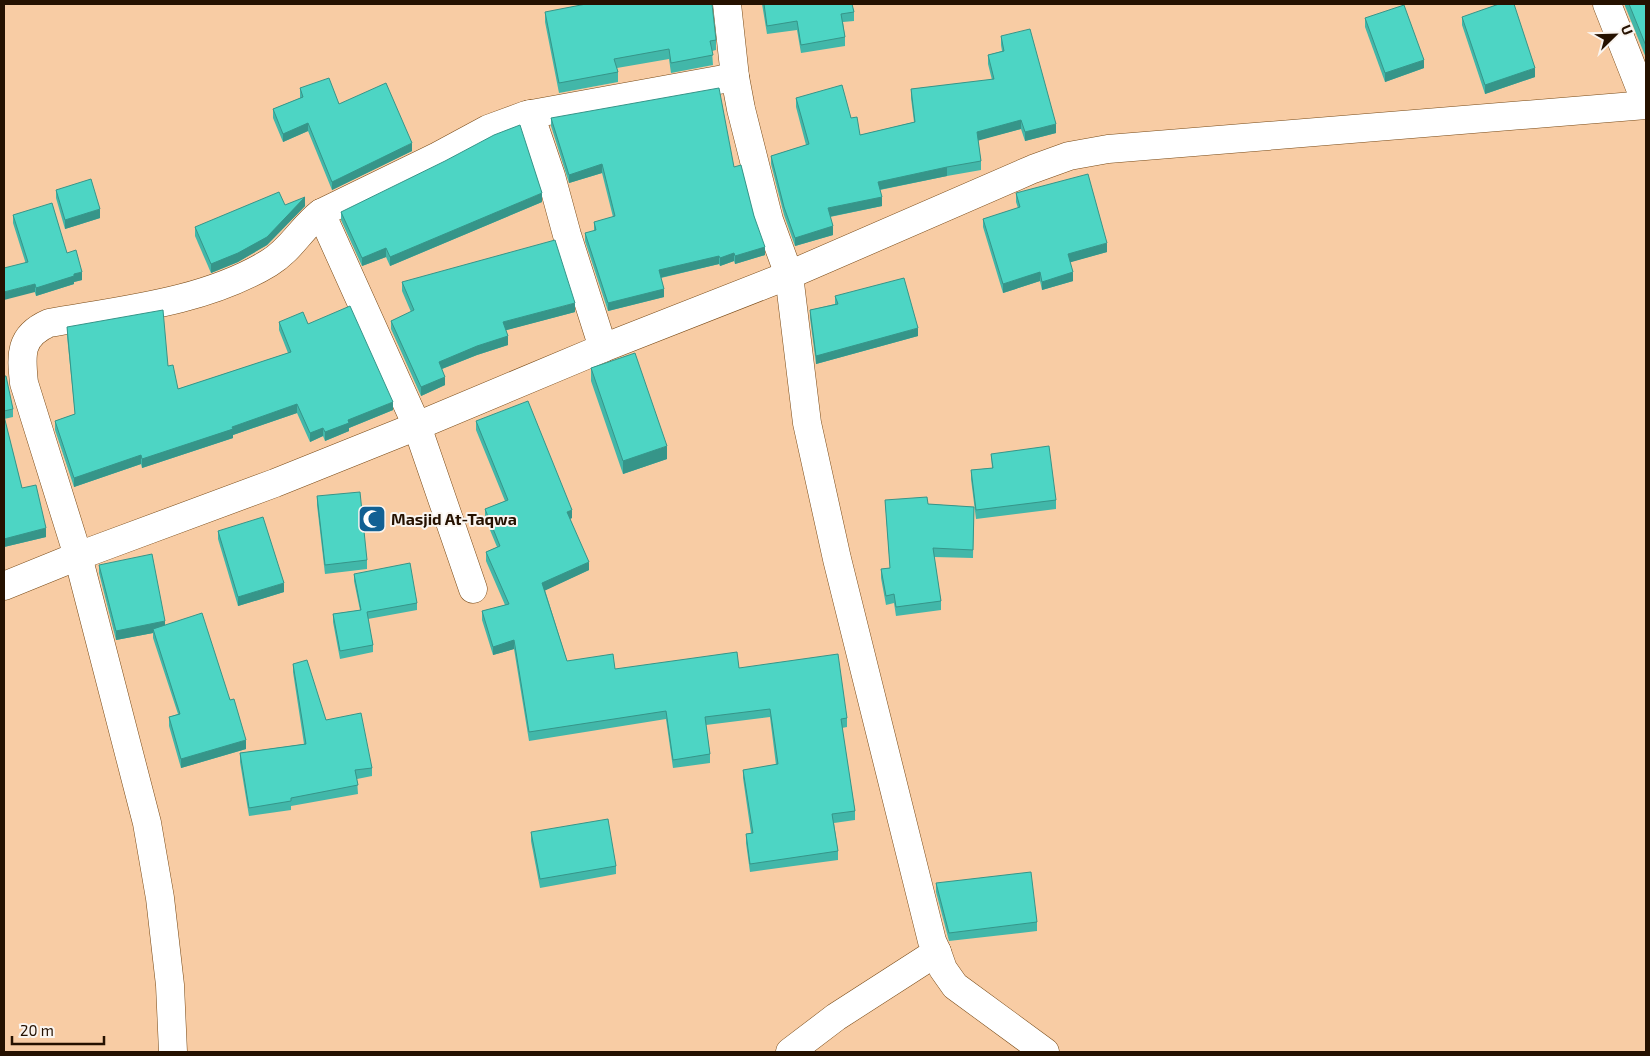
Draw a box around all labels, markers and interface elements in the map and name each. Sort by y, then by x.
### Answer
north arrow [1590,10,1640,60]
text: U [1618,22,1637,37]
mosque icon: Masjid At-Taqwa [357,504,387,534]
place label: Masjid At-Taqwa [391,509,517,528]
scale bar [12,1014,105,1046]
text: 20 m [20,1021,54,1039]

